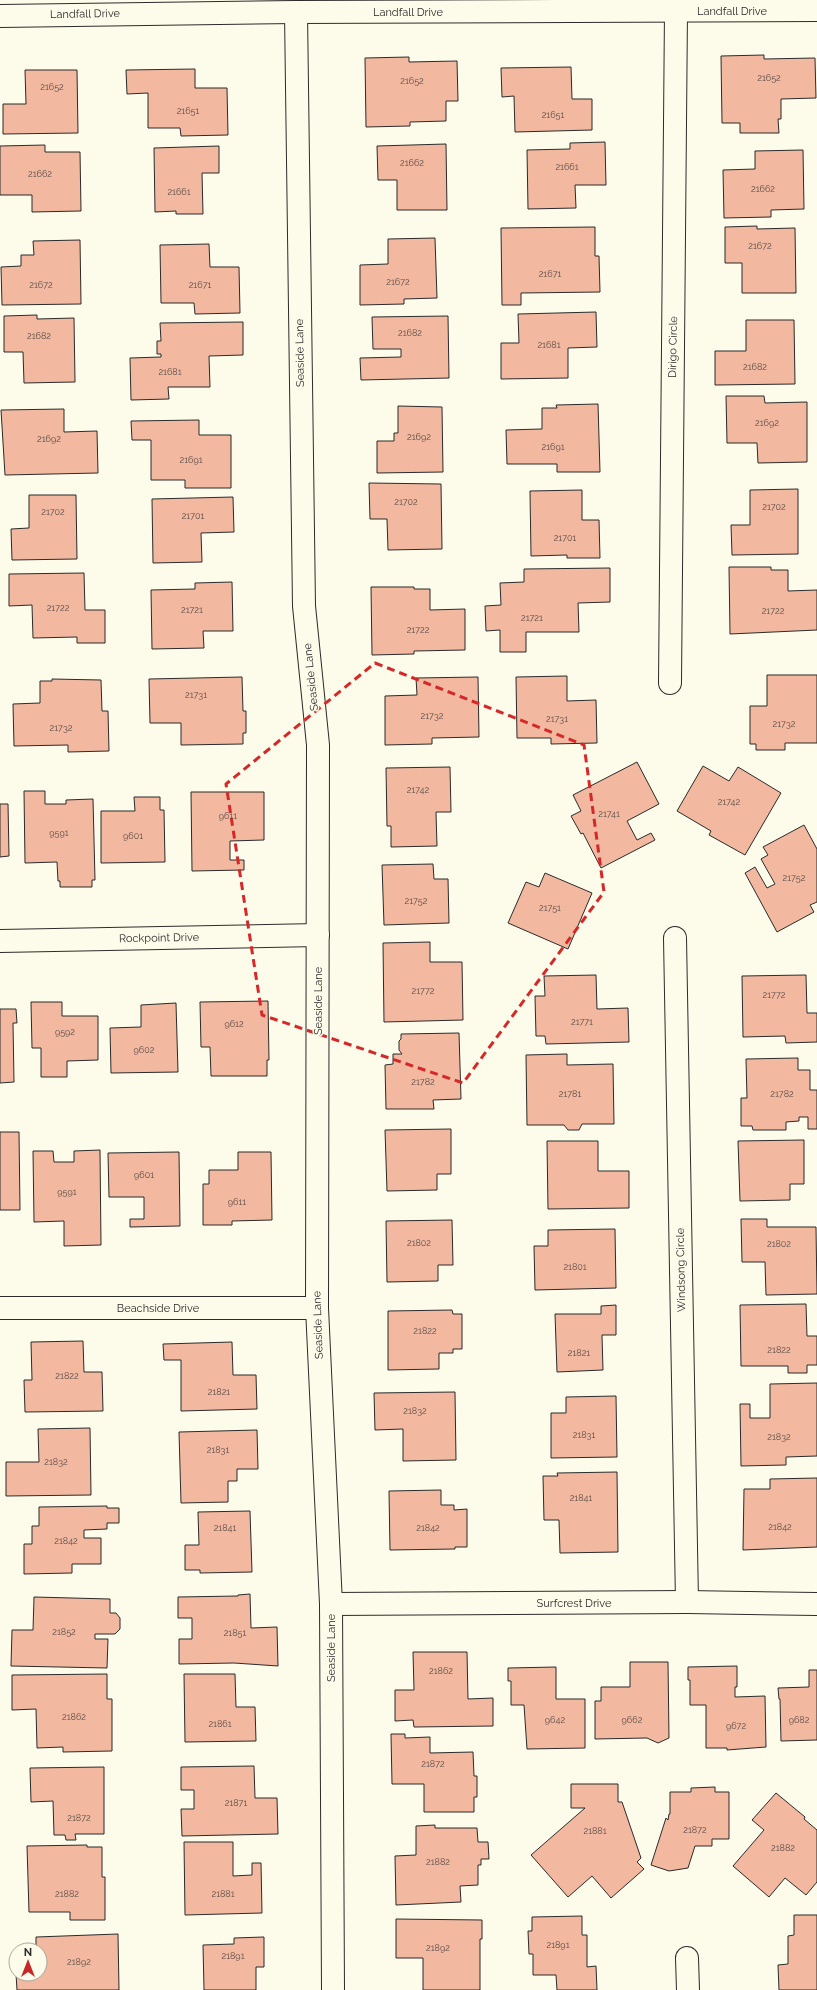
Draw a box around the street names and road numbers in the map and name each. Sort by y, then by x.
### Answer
street label: Landfall Drive [697,5,768,18]
street label: Landfall Drive [373,6,444,19]
street label: Landfall Drive [50,7,121,21]
street label: Dirigo Circle [666,315,680,378]
street label: Seaside Lane [293,318,307,387]
street label: Seaside Lane [301,642,321,712]
street label: Rockpoint Drive [119,931,200,945]
street label: Seaside Lane [312,966,325,1035]
street label: Windsong Circle [674,1227,688,1312]
street label: Seaside Lane [310,1290,326,1359]
street label: Beachside Drive [117,1302,200,1315]
street label: Surfcrest Drive [537,1597,612,1610]
street label: Seaside Lane [325,1613,338,1682]

